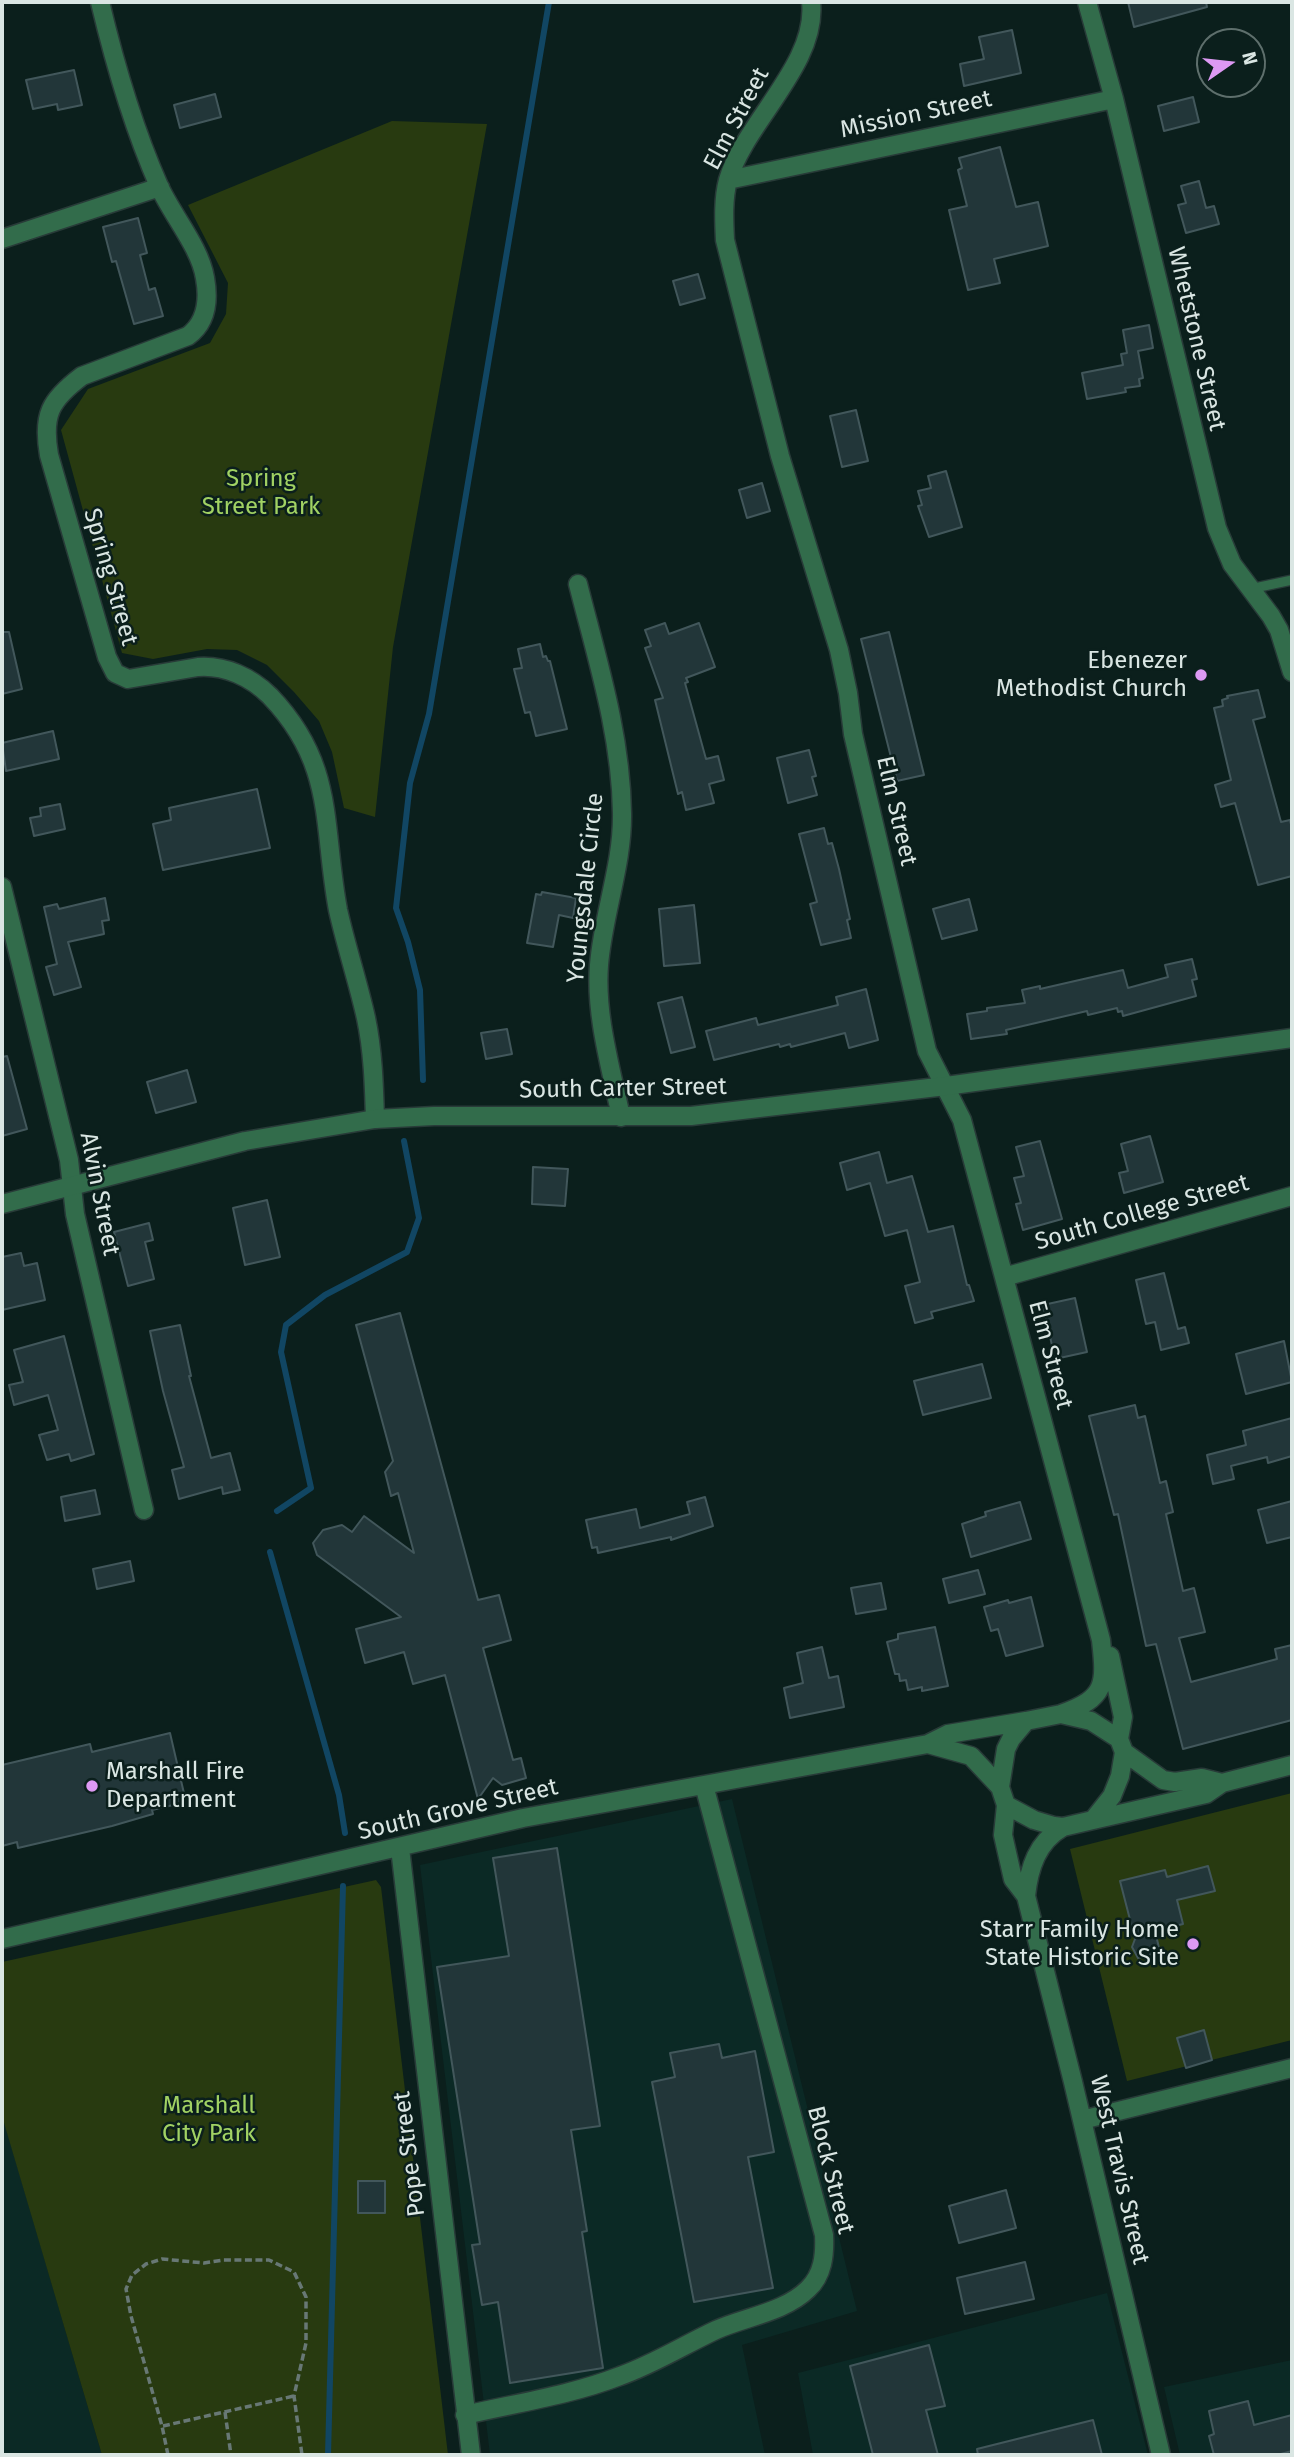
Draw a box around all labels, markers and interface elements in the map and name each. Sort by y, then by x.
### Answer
north arrow [1196,28,1266,98]
text: N [1237,49,1263,67]
street label: Elm Street [698,63,776,175]
street label: Mission Street [838,85,994,145]
street label: Whetstone Street [1161,244,1231,434]
park label: Spring Street Park [202,465,320,521]
street label: Spring Street [77,505,143,649]
place label: Ebenezer Methodist Church [996,647,1187,703]
marker: Ebenezer Methodist Church [1193,667,1209,683]
street label: Elm Street [869,753,923,869]
street label: Youngsdale Circle [562,791,610,985]
street label: South Carter Street [519,1073,727,1105]
street label: Alvin Street [73,1130,125,1258]
street label: South College Street [1032,1169,1252,1257]
street label: Elm Street [1022,1297,1078,1413]
place label: Marshall Fire Department [106,1758,244,1814]
street label: South Grove Street [355,1773,561,1847]
marker: Marshall Fire Department [84,1778,100,1794]
place label: Starr Family Home State Historic Site [980,1916,1179,1972]
marker: Starr Family Home State Historic Site [1185,1936,1201,1952]
street label: West Travis Street [1083,2073,1155,2267]
street label: Pope Street [388,2090,432,2218]
park label: Marshall City Park [162,2092,256,2148]
street label: Block Street [800,2103,860,2237]

